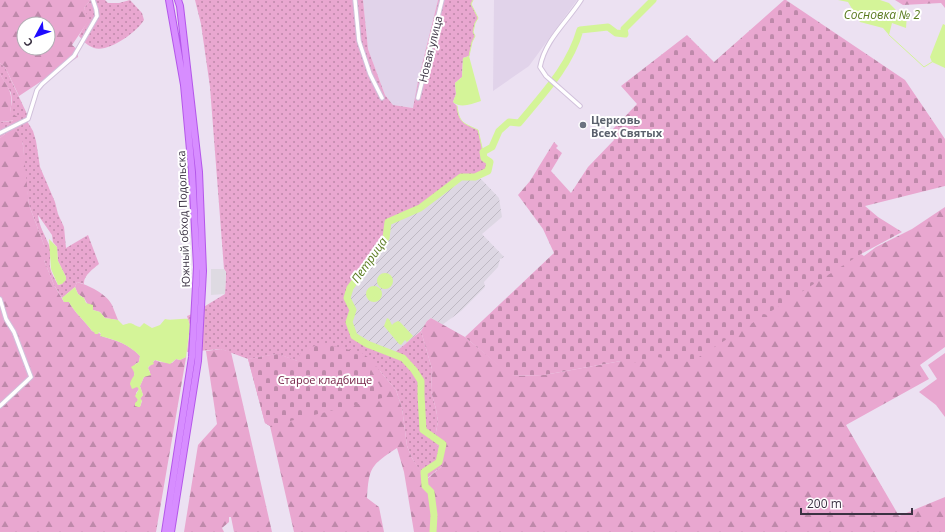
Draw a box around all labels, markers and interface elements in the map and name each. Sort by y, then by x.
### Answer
water label: Сосновка № 2 [844,6,921,23]
street label: Новая улица [415,14,445,84]
north arrow [16,16,56,56]
text: С [20,35,36,50]
place label: Церковь Всех Святых [591,112,663,140]
marker: Церковь Всех Святых [578,120,588,130]
street label: Южный обход Подольска [173,150,193,288]
water label: Петрица [347,234,391,286]
park label: Старое кладбище [278,372,372,387]
scale bar [801,490,912,516]
text: 200 m [807,495,842,512]

